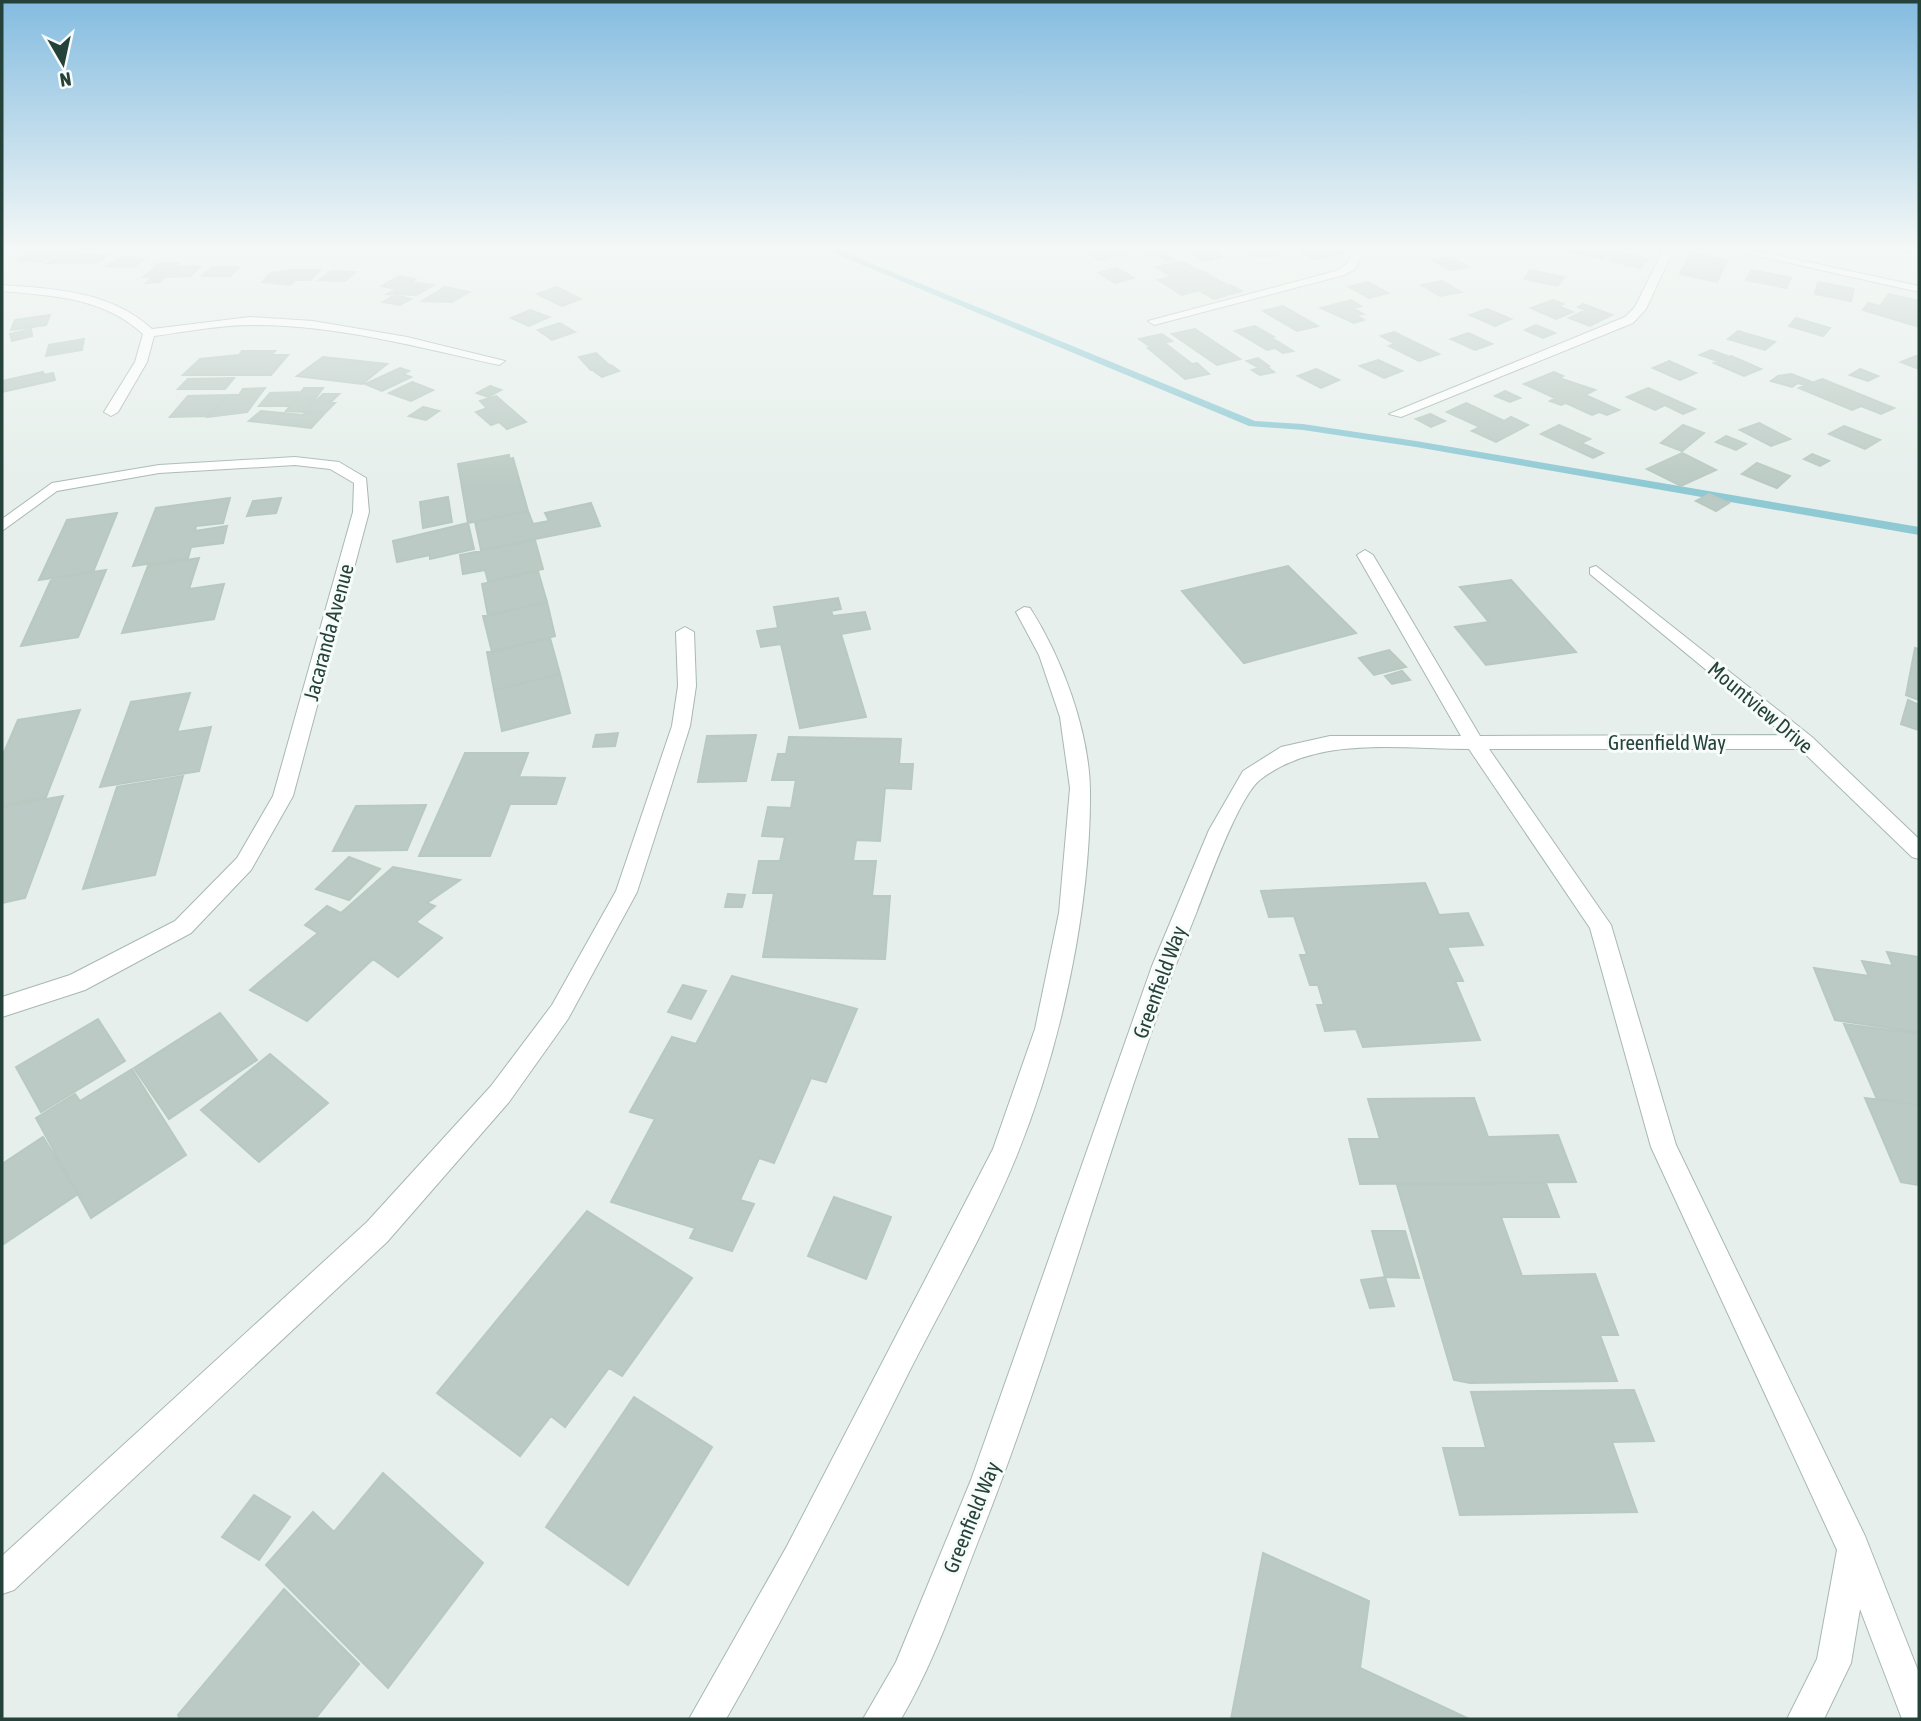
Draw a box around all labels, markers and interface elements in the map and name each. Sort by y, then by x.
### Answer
north arrow [28,28,98,98]
text: N [58,68,73,92]
street label: Jacaranda Avenue [298,561,358,703]
street label: Mountview Drive [1704,656,1818,758]
street label: Greenfield Way [1608,730,1726,754]
street label: Greenfield Way [1128,922,1191,1041]
street label: Greenfield Way [938,1458,1004,1576]

